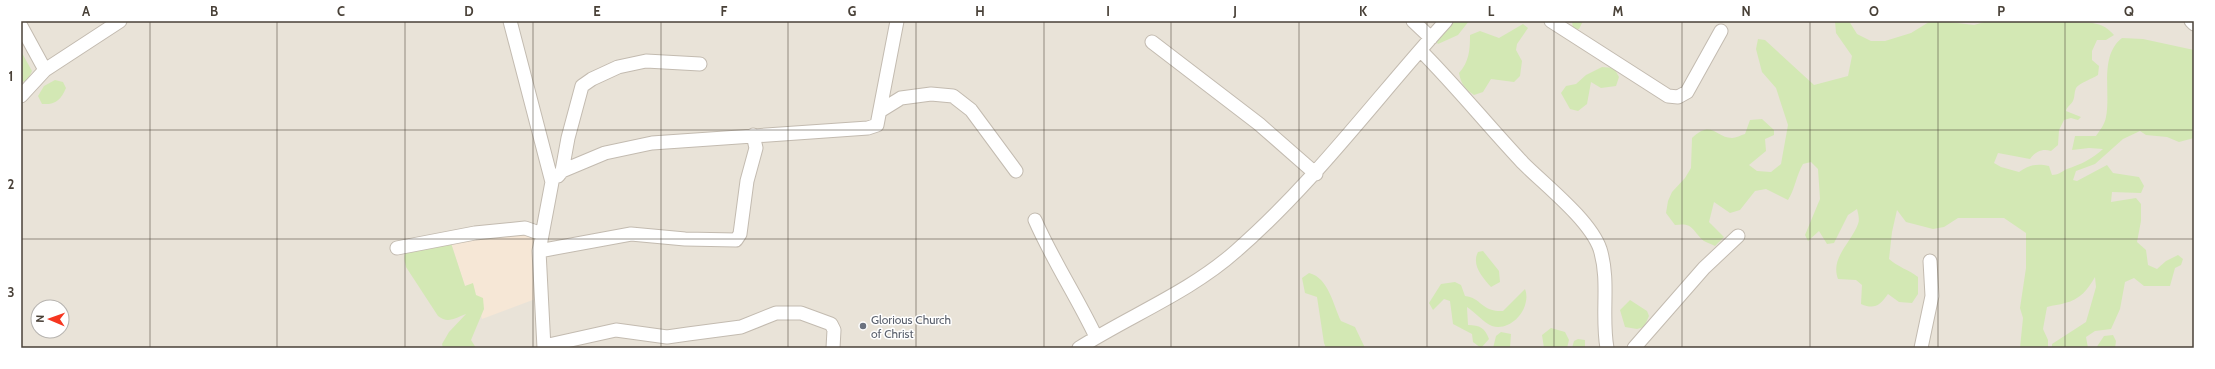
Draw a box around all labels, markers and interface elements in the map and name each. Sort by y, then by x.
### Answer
text: A [82,3,91,19]
text: B [210,3,218,19]
text: C [337,3,345,19]
text: D [464,3,474,19]
text: E [593,3,601,19]
text: F [721,3,728,19]
text: G [848,3,857,19]
text: H [975,3,985,19]
text: I [1106,3,1110,19]
text: J [1232,3,1237,19]
text: K [1359,3,1368,19]
text: L [1488,3,1495,19]
text: M [1613,3,1624,19]
text: N [1741,3,1751,19]
text: O [1869,3,1879,19]
text: P [1997,3,2005,19]
text: Q [2124,3,2134,19]
text: 1 [9,68,13,84]
text: 2 [8,176,15,192]
text: 3 [7,284,15,300]
north arrow [30,299,70,339]
place label: Glorious Church of Christ [871,312,951,341]
text: N [33,315,47,323]
marker: Glorious Church of Christ [858,321,868,331]

